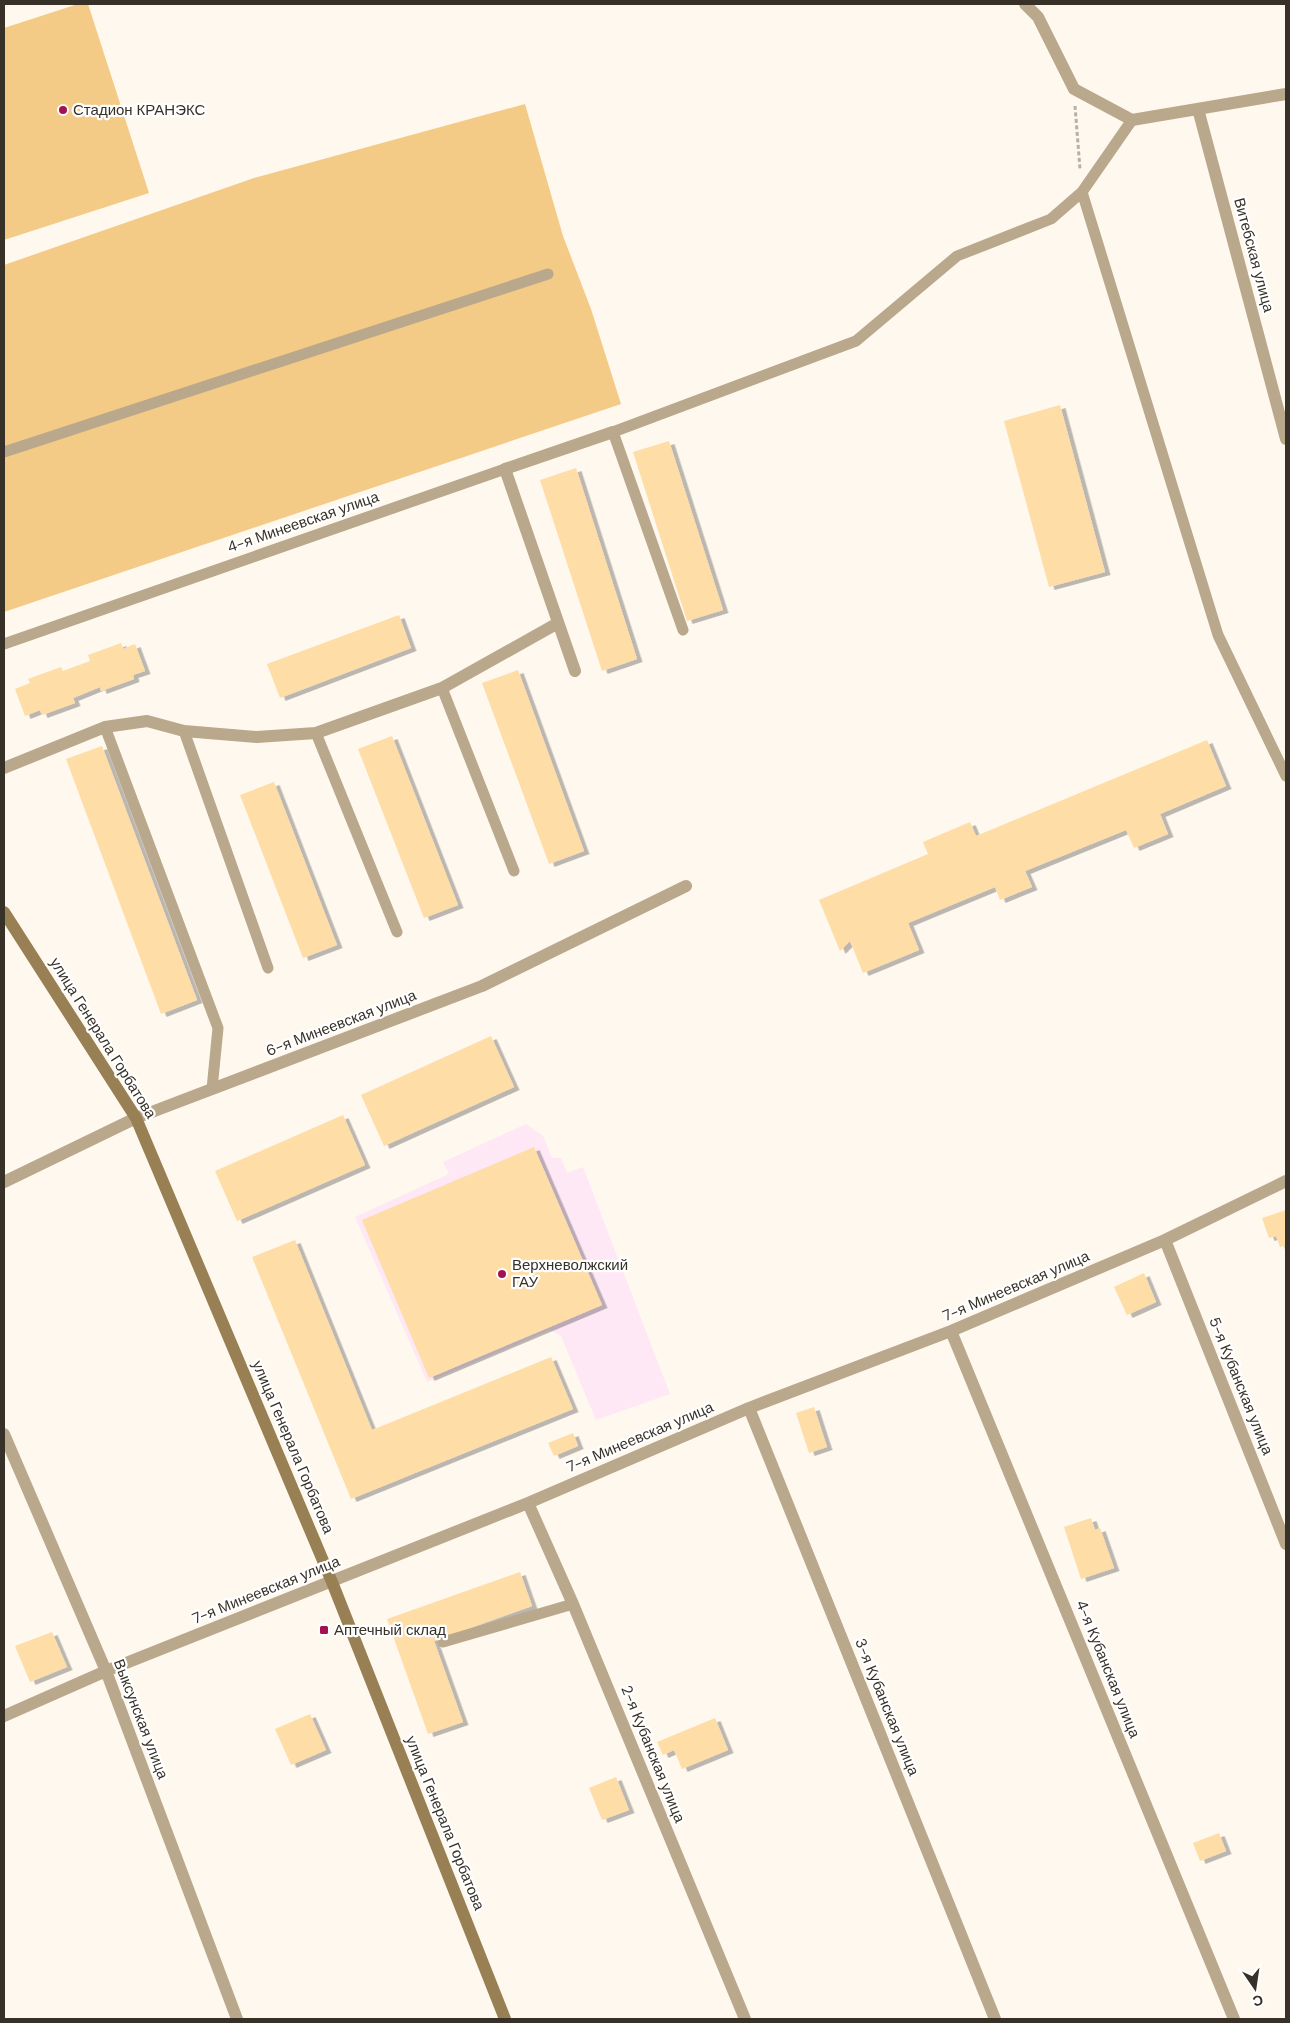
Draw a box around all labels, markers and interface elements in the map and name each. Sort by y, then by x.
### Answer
place label: Стадион КРАНЭКС [73,100,206,120]
marker: Стадион КРАНЭКС [57,104,69,116]
street label: Витебская улица [1229,196,1279,315]
street label: 4-я Минеевская улица [225,486,382,557]
street label: улица Генерала Горбатова [45,954,161,1123]
street label: 6-я Минеевская улица [263,985,420,1061]
street label: 7-я Минеевская улица [940,1246,1093,1326]
place label: Верхневолжский ГАУ [512,1255,628,1292]
marker: Верхневолжский ГАУ [496,1268,508,1280]
street label: 5-я Кубанская улица [1204,1314,1278,1458]
street label: улица Генерала Горбатова [247,1357,339,1537]
street label: 7-я Минеевская улица [564,1397,717,1477]
street label: 7-я Минеевская улица [189,1551,343,1629]
street label: 4-я Кубанская улица [1071,1597,1145,1741]
place label: Аптечный склад [334,1620,446,1640]
marker: Аптечный склад [318,1624,330,1636]
street label: 3-я Кубанская улица [850,1635,924,1779]
street label: Выксунская улица [109,1656,173,1782]
street label: 2-я Кубанская улица [616,1682,690,1826]
street label: улица Генерала Горбатова [401,1733,489,1914]
north arrow [1230,1963,1280,2013]
text: С [1251,1991,1265,2011]

